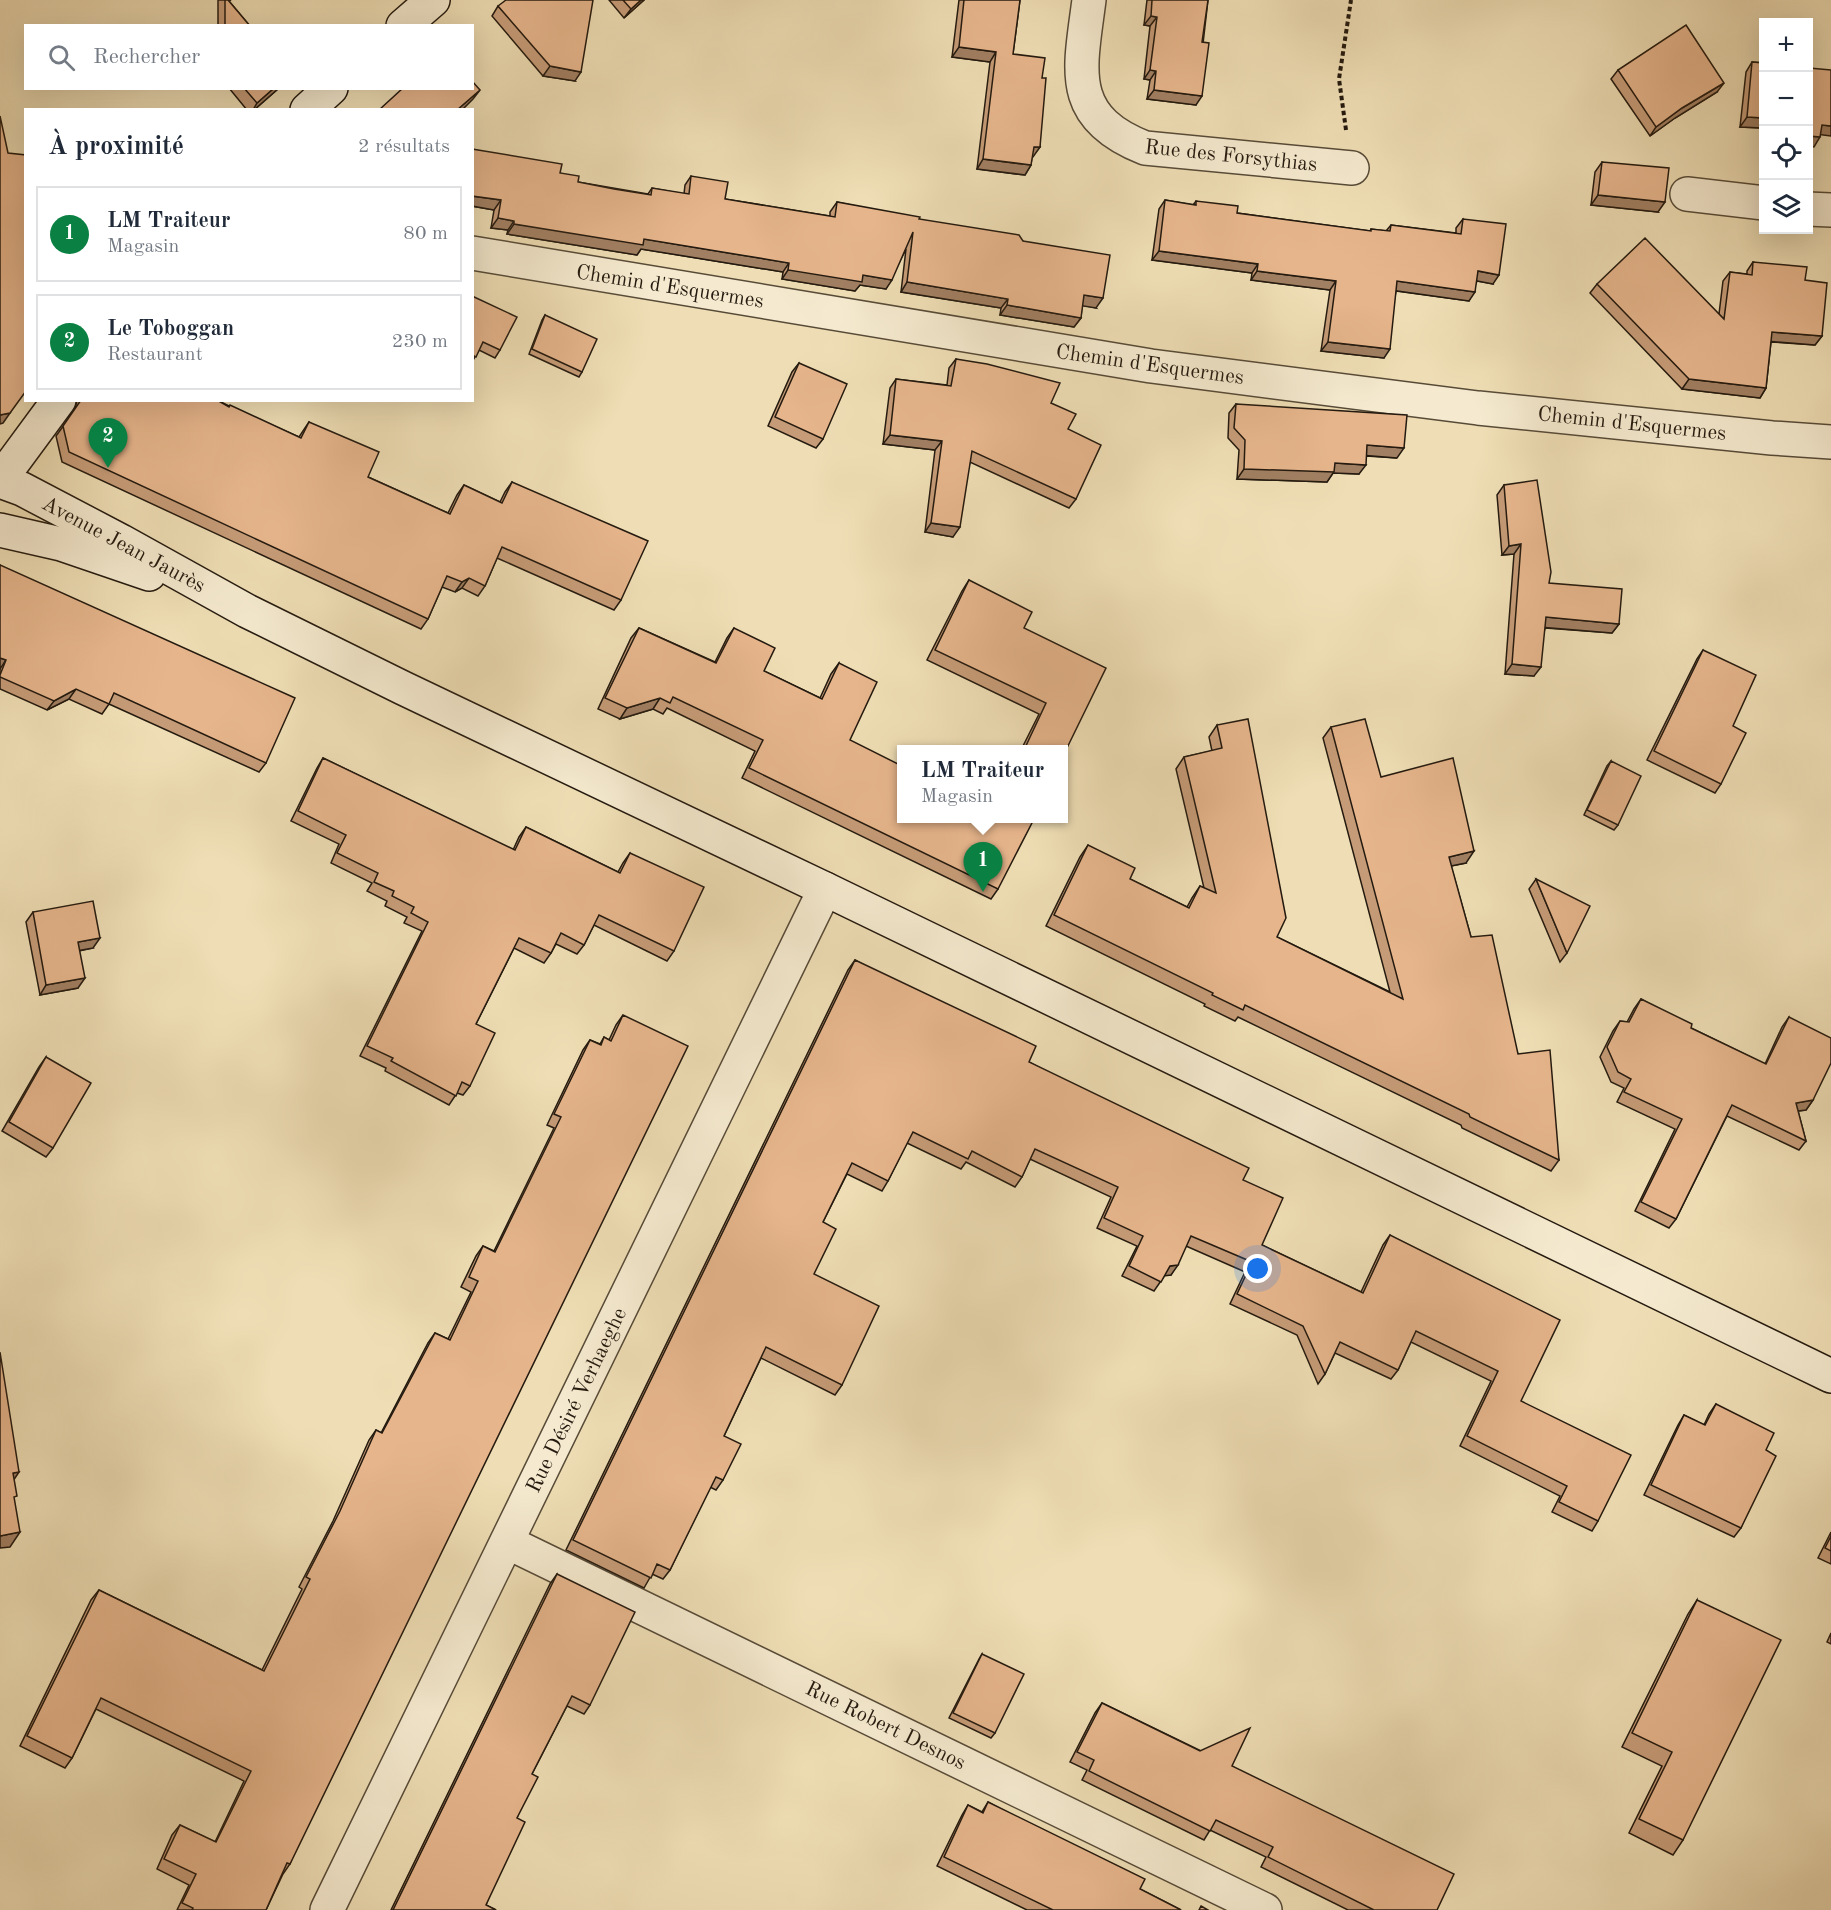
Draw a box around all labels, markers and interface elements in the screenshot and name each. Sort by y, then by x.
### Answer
map controls [1759,18,1813,234]
button: + [1759,18,1813,72]
search box [24,24,474,90]
icon: search [45,41,78,74]
text: Rechercher [93,46,200,68]
button: − [1759,72,1813,126]
button: locate [1759,126,1813,180]
text: À proximité [48,134,184,160]
text: 2 résultats [358,137,450,157]
street label: Rue des Forsythias [1144,137,1318,176]
button: layers [1759,180,1813,234]
text: LM Traiteur [107,210,231,232]
text: 1 [64,224,75,244]
text: 80 m [403,224,448,244]
text: Magasin [107,237,179,257]
street label: Chemin d'Esquermes [574,262,765,313]
text: Le Toboggan [107,318,234,340]
text: 2 [64,332,75,352]
text: 230 m [392,332,448,352]
street label: Chemin d'Esquermes [1054,342,1245,389]
text: Restaurant [107,345,203,365]
street label: Chemin d'Esquermes [1536,404,1727,445]
pin: 2 [88,418,128,468]
street label: Avenue Jean Jaurès [38,493,208,597]
popup [897,745,1068,823]
text: LM Traiteur [921,760,1044,782]
text: Magasin [921,787,993,807]
pin: 1 [964,842,1002,892]
your location [1243,1254,1272,1283]
street label: Rue Désiré Verhaeghe [523,1305,631,1497]
street label: Rue Robert Desnos [802,1678,969,1774]

